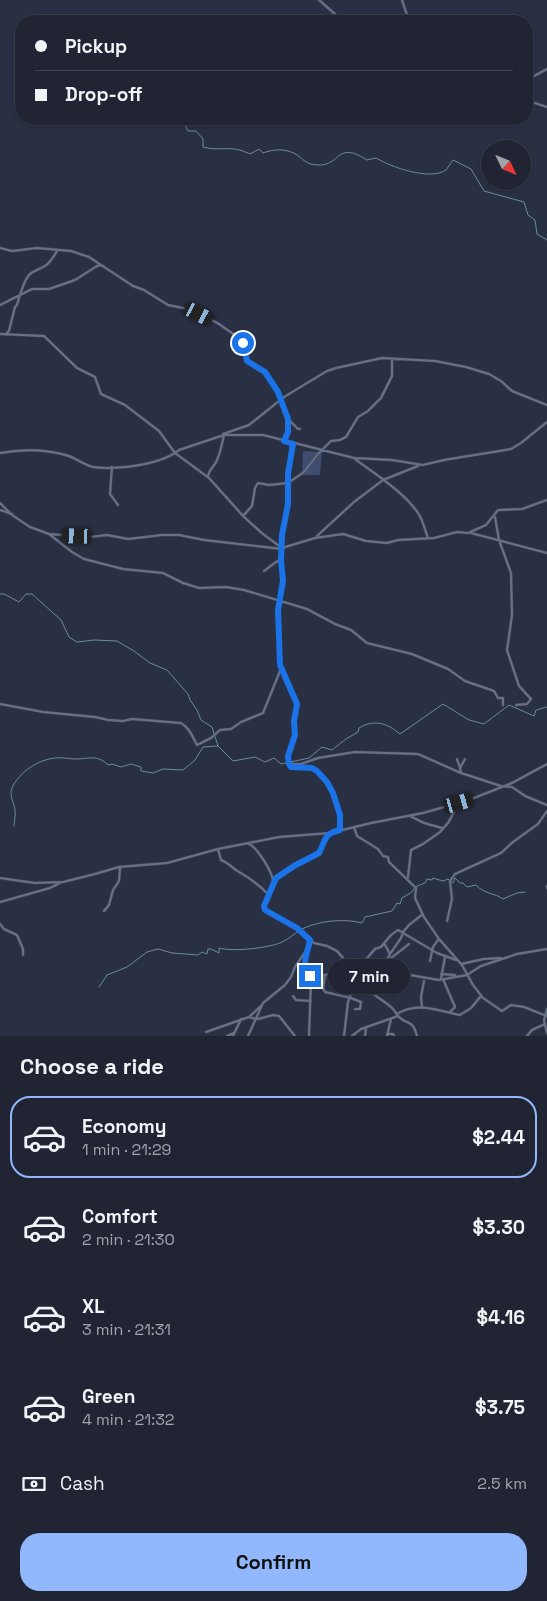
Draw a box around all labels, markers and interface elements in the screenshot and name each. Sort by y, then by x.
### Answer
text: Pickup [65,34,127,59]
text: Drop-off [65,82,143,107]
north arrow [481,140,531,190]
map controls [481,140,531,190]
car [182,301,215,327]
route start [232,332,254,354]
car [61,528,92,544]
car [442,792,475,814]
callout: 7 min [328,958,410,994]
route end [299,965,321,987]
text: 7 min [349,966,389,987]
text: Choose a ride [20,1052,164,1080]
text: Economy [82,1114,166,1139]
icon: car [22,1115,67,1160]
text: $2.44 [472,1125,525,1150]
text: 1 min · 21:29 [82,1139,171,1160]
text: Comfort [82,1204,158,1229]
icon: car [22,1205,67,1250]
text: $3.30 [472,1215,525,1240]
text: 2 min · 21:30 [82,1229,175,1250]
text: XL [82,1294,105,1319]
icon: car [22,1295,67,1340]
text: $4.16 [476,1305,525,1330]
text: 3 min · 21:31 [82,1319,171,1340]
text: Green [82,1384,135,1409]
icon: car [22,1385,67,1430]
text: $3.75 [475,1395,525,1420]
text: 4 min · 21:32 [82,1409,175,1430]
icon: cash [20,1470,48,1498]
text: Cash [60,1471,105,1496]
text: 2.5 km [477,1473,527,1494]
button: Confirm [20,1533,527,1591]

